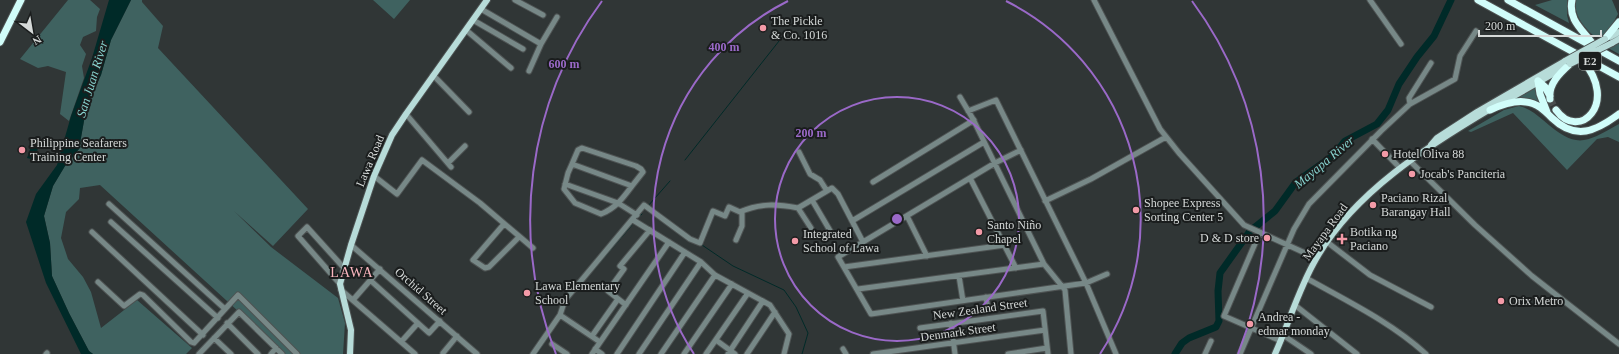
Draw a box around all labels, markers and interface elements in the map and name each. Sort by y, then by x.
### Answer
north arrow [12,12,52,52]
scale bar [1479,12,1601,38]
place label: The Pickle & Co. 1016 [771,14,827,42]
text: 200 m [1485,19,1516,33]
marker: The Pickle & Co. 1016 [758,23,768,33]
text: N [31,33,44,48]
water label: San Juan River [73,38,111,119]
text: 400 m [709,40,740,54]
road number: E2 [1579,52,1601,70]
text: 600 m [549,57,580,71]
text: 200 m [796,126,827,140]
water label: Mayapa River [1290,132,1358,192]
street label: Lawa Road [353,133,387,189]
place label: Philippine Seafarers Training Center [30,136,127,164]
marker: Philippine Seafarers Training Center [17,145,27,155]
place label: Hotel Oliva 88 [1393,147,1464,161]
marker: Hotel Oliva 88 [1380,149,1390,159]
place label: Jocab's Panciteria [1420,167,1506,181]
marker: Jocab's Panciteria [1407,169,1417,179]
place label: Paciano Rizal Barangay Hall [1381,191,1451,219]
place label: Shopee Express Sorting Center 5 [1144,196,1223,224]
marker: Paciano Rizal Barangay Hall [1368,200,1378,210]
street label: Mayapa Road [1300,201,1350,263]
marker: Shopee Express Sorting Center 5 [1131,205,1141,215]
centre of rings [890,212,904,226]
place label: Santo Niño Chapel [987,218,1041,246]
place label: Botika ng Paciano [1350,225,1397,253]
place label: Integrated School of Lawa [803,227,880,255]
marker: Santo Niño Chapel [974,227,984,237]
place label: D & D store [1200,231,1259,245]
marker: D & D store [1262,233,1272,243]
marker: Botika ng Paciano [1337,234,1347,244]
marker: Integrated School of Lawa [790,236,800,246]
district label: LAWA [330,265,374,280]
street label: Orchid Street [392,265,450,318]
place label: Lawa Elementary School [535,279,620,307]
marker: Lawa Elementary School [522,288,532,298]
place label: Orix Metro [1509,294,1563,308]
street label: New Zealand Street [932,295,1029,323]
marker: Orix Metro [1496,296,1506,306]
place label: Andrea - edmar monday [1258,310,1330,338]
marker: Andrea - edmar monday [1245,319,1255,329]
street label: Denmark Street [920,320,997,344]

